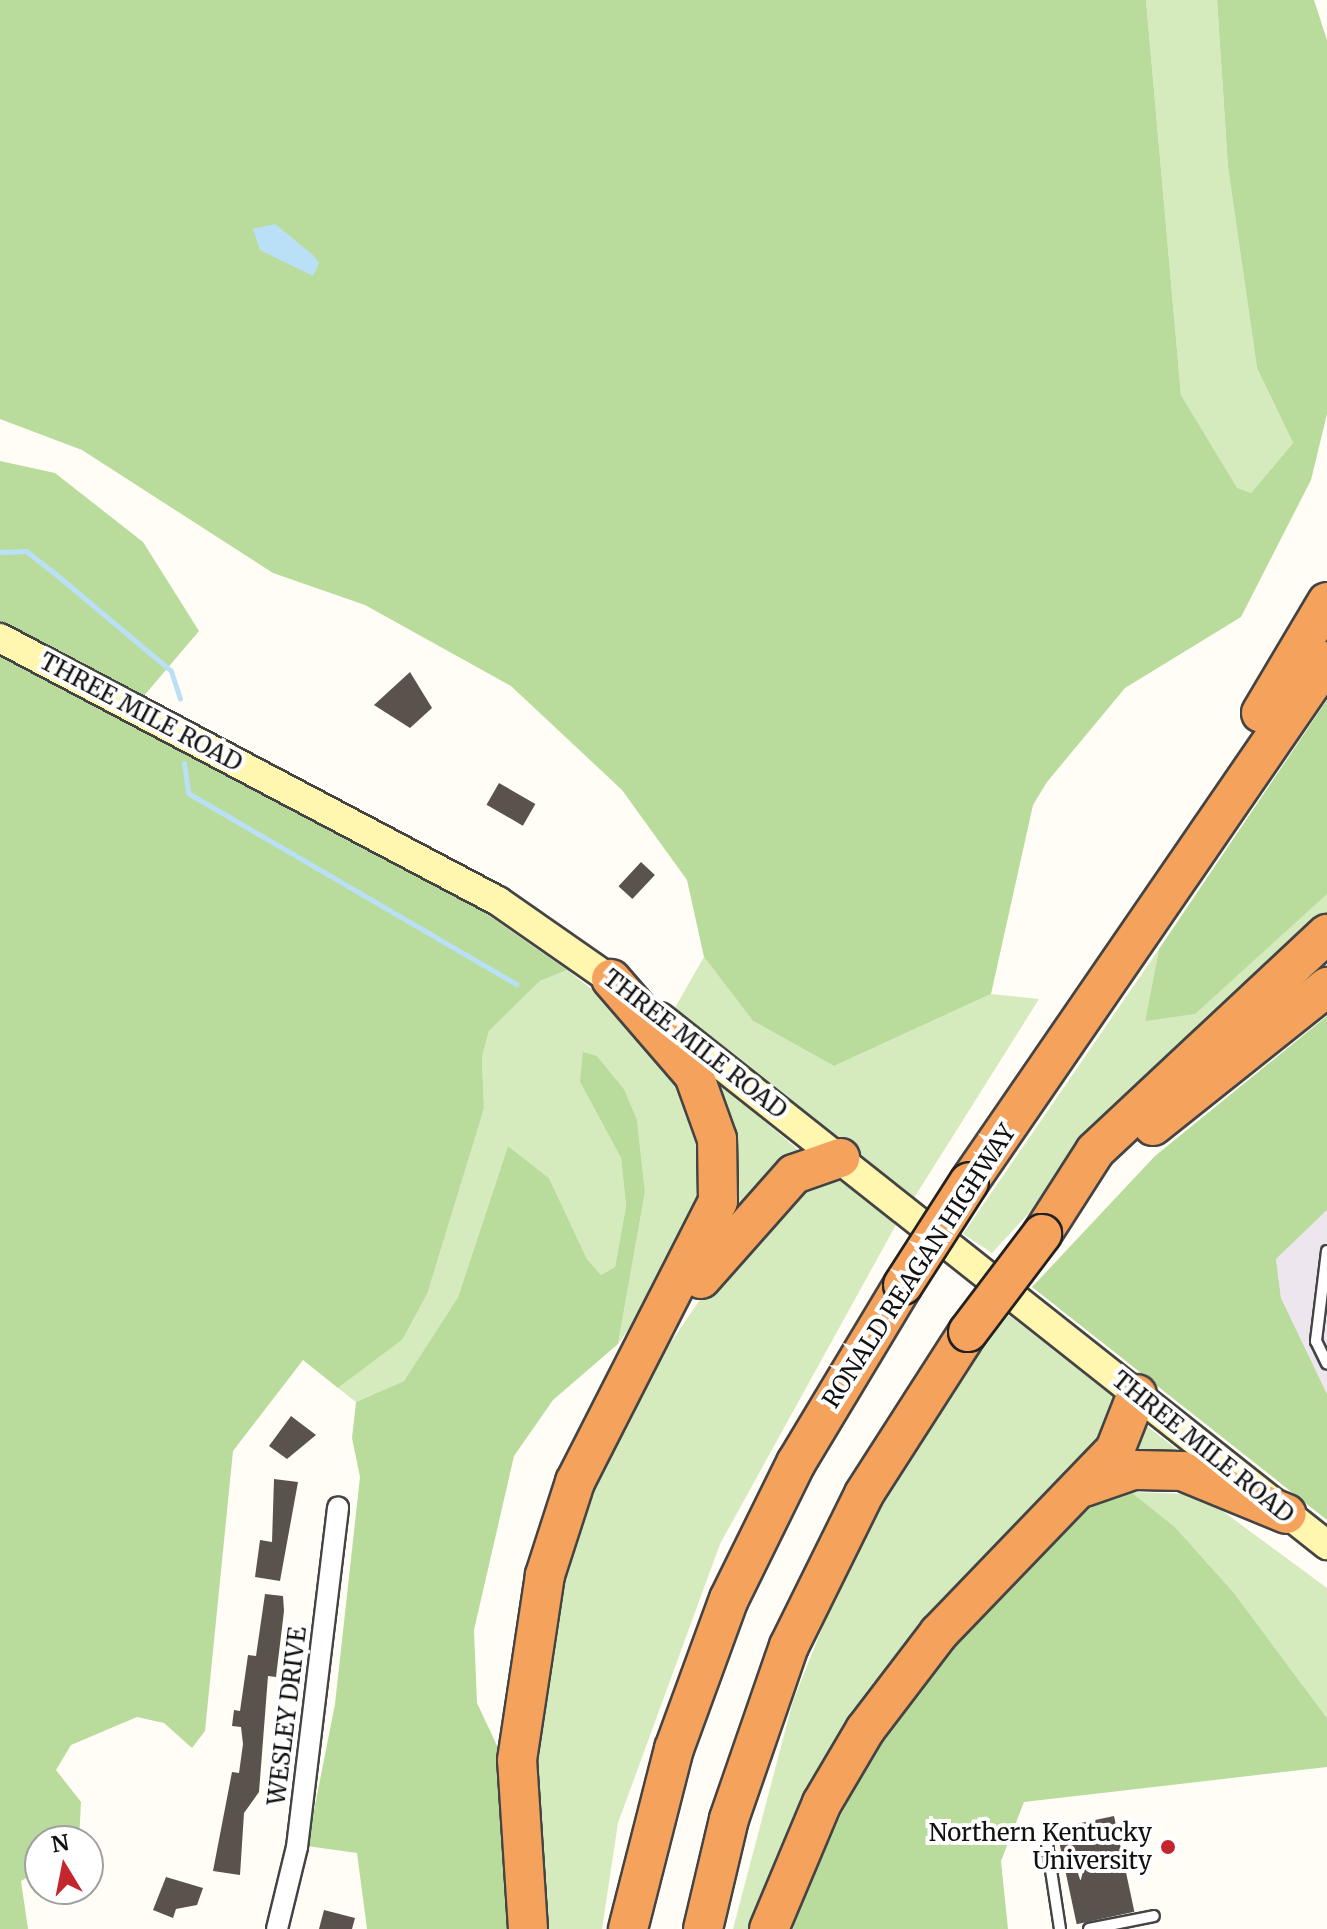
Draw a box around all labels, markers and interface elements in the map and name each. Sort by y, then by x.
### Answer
street label: THREE MILE ROAD [35,646,247,778]
street label: THREE MILE ROAD [597,963,793,1125]
street label: RONALD REAGAN HIGHWAY [817,1119,1021,1413]
street label: THREE MILE ROAD [1106,1365,1300,1529]
street label: WESLEY DRIVE [262,1625,312,1807]
place label: Northern Kentucky University [929,1819,1152,1875]
north arrow [24,1825,104,1905]
text: N [49,1828,71,1859]
marker: Northern Kentucky University [1159,1838,1177,1856]

